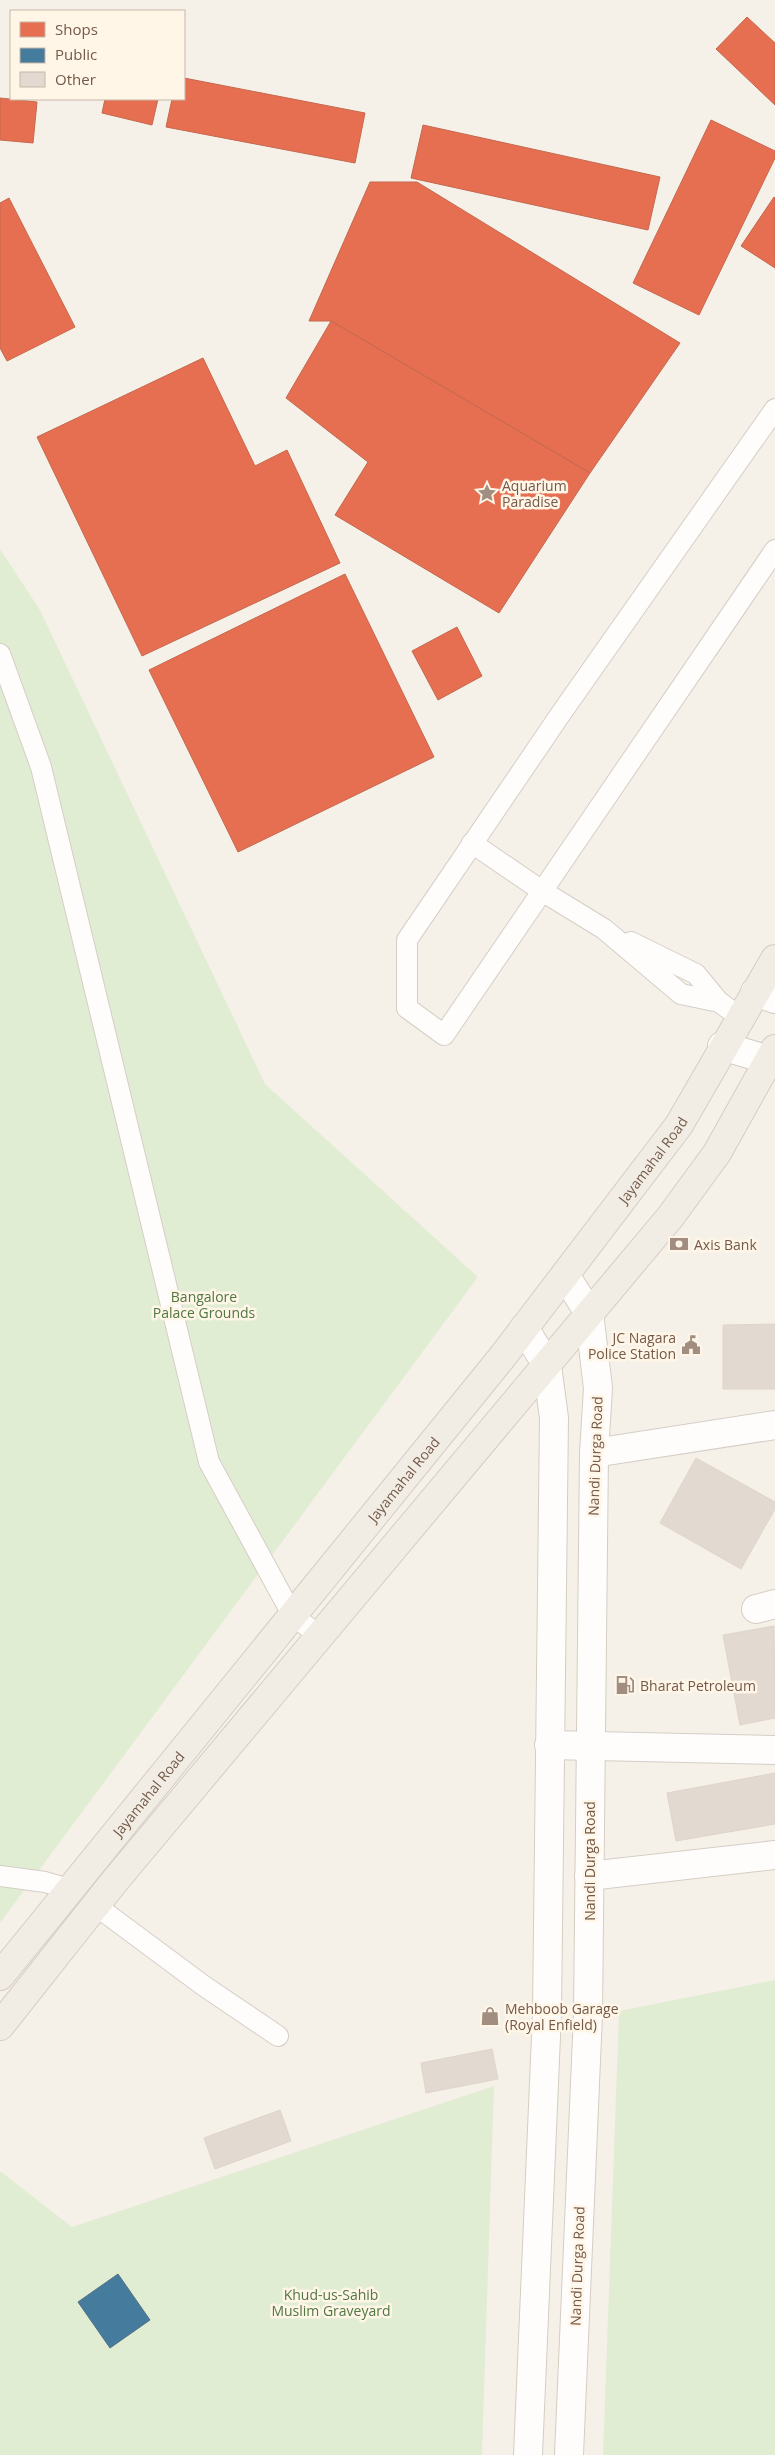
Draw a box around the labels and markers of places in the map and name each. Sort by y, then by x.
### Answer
place label: Aquarium Paradise [502,476,567,511]
place icon: Aquarium Paradise [476,482,498,504]
bank icon: Axis Bank [668,1233,690,1255]
place label: Axis Bank [694,1235,757,1254]
place label: JC Nagara Police Station [588,1328,676,1363]
public building icon: JC Nagara Police Station [680,1334,702,1356]
fuel station icon: Bharat Petroleum [614,1674,636,1696]
place label: Bharat Petroleum [640,1676,756,1695]
place label: Mehboob Garage (Royal Enfield) [505,1999,619,2034]
shop icon: Mehboob Garage (Royal Enfield) [479,2005,501,2027]

